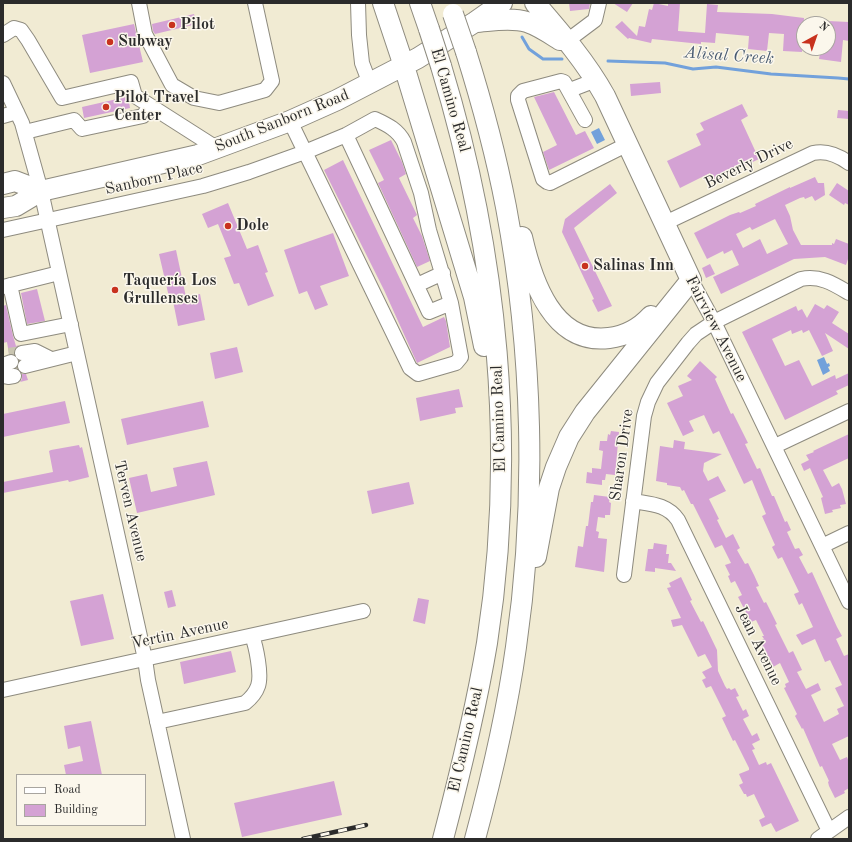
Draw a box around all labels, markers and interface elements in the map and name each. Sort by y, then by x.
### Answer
place label: Pilot [180,15,215,35]
north arrow [796,16,836,56]
marker: Pilot [167,20,177,30]
text: N [817,20,830,34]
place label: Subway [118,32,173,52]
marker: Subway [105,37,115,47]
water label: Alisal Creek [683,43,775,69]
street label: El Camino Real [426,46,474,154]
street label: South Sanborn Road [212,85,352,157]
place label: Pilot Travel Center [114,88,199,126]
marker: Pilot Travel Center [101,102,111,112]
street label: Beverly Drive [702,134,796,194]
street label: Sanborn Place [103,158,205,200]
place label: Dole [236,216,269,236]
marker: Dole [223,221,233,231]
place label: Salinas Inn [593,256,674,276]
marker: Salinas Inn [580,261,590,271]
place label: Taquería Los Grullenses [123,271,216,309]
street label: Fairview Avenue [681,273,751,385]
marker: Taquería Los Grullenses [110,285,120,295]
street label: El Camino Real [488,365,510,473]
street label: Sharon Drive [606,408,638,502]
street label: Terven Avenue [109,459,151,563]
street label: Jean Avenue [730,601,786,689]
street label: Vertin Avenue [130,614,230,654]
street label: El Camino Real [445,685,487,795]
legend [16,774,146,826]
text: Road [54,784,81,796]
text: Building [54,804,98,816]

